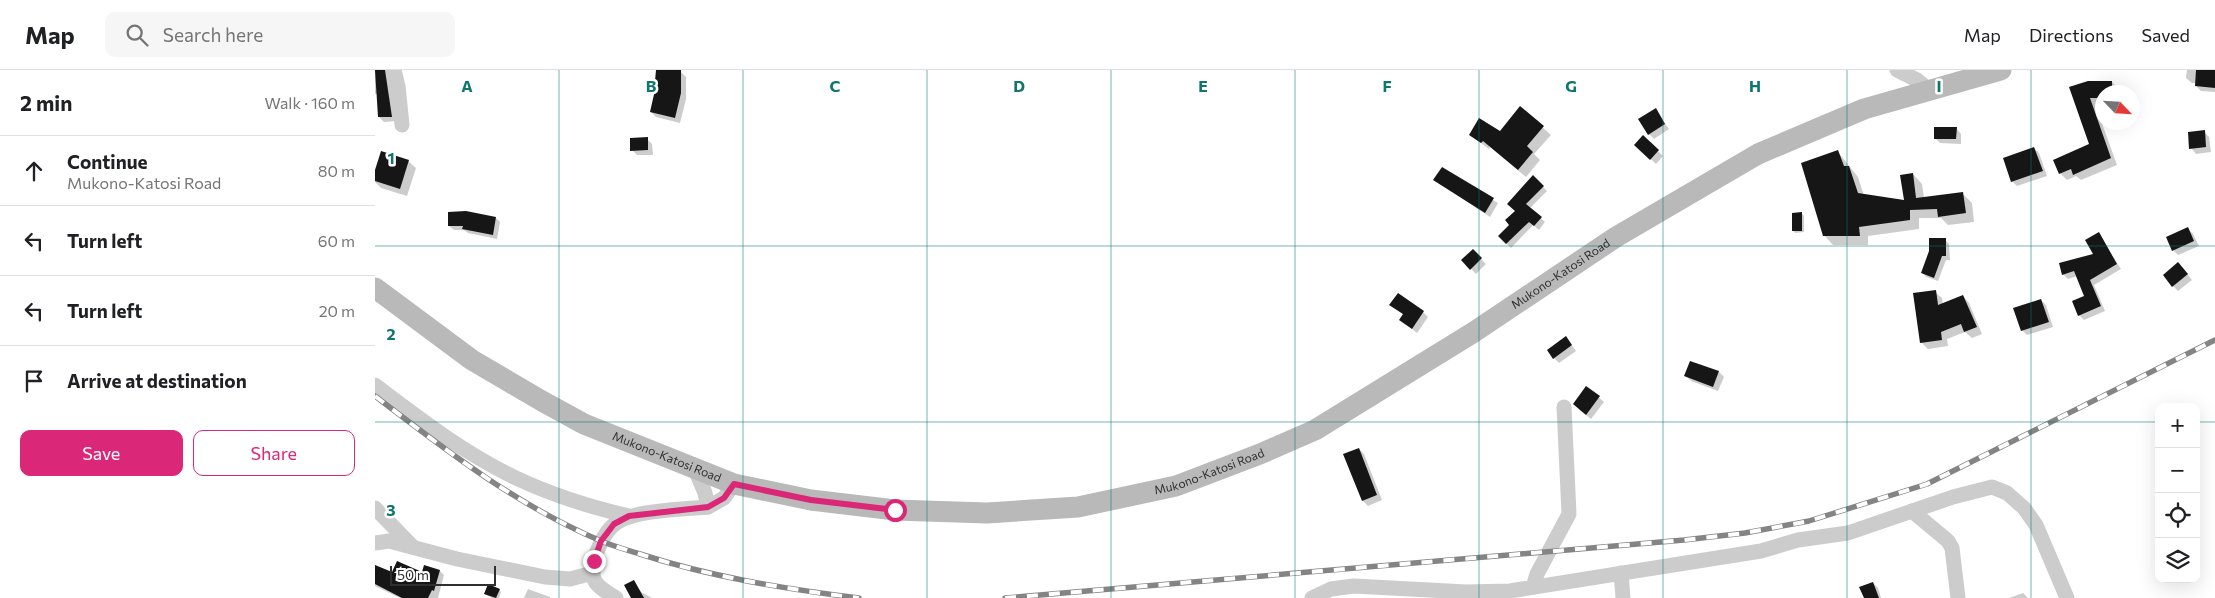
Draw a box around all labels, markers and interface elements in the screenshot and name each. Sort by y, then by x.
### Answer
search box [105,12,455,57]
text: Map [25,20,75,49]
icon: search [123,21,151,49]
text: Search here [163,23,263,46]
text: Map [1964,24,2001,46]
text: Directions [2029,24,2113,46]
text: Saved [2141,24,2190,46]
text: A [461,76,473,95]
text: B [646,76,657,95]
text: C [830,76,841,95]
text: D [1013,76,1025,95]
text: E [1198,76,1208,95]
text: F [1382,76,1392,95]
text: G [1565,76,1577,95]
text: H [1749,76,1761,95]
text: I [1936,76,1942,95]
north arrow [2095,85,2140,130]
text: 2 min [20,90,72,115]
text: Walk · 160 m [265,93,355,112]
text: 1 [387,148,395,167]
text: Continue [67,150,147,173]
icon: ahead [20,157,48,185]
text: 80 m [318,161,355,180]
text: Mukono-Katosi Road [67,173,221,192]
icon: left [20,227,48,255]
text: Turn left [67,229,142,252]
text: 60 m [318,231,355,250]
street label: Mukono-Katosi Road [1508,235,1612,311]
icon: left [20,297,48,325]
text: Turn left [67,299,142,322]
text: 20 m [319,301,355,320]
text: 2 [386,324,396,343]
icon: arrive [20,367,48,395]
text: Arrive at destination [67,369,247,392]
map controls [2155,403,2200,583]
button: + [2155,403,2200,448]
street label: Mukono-Katosi Road [611,428,724,484]
button: Save [20,430,183,476]
button: Share [193,430,355,476]
street label: Mukono-Katosi Road [1153,445,1266,496]
button: − [2155,448,2200,493]
button: locate [2155,493,2200,538]
route start [884,499,907,522]
text: 3 [386,500,396,519]
button: layers [2155,538,2200,583]
route end [583,550,606,573]
scale bar [390,563,496,586]
text: 50 m [397,566,429,583]

